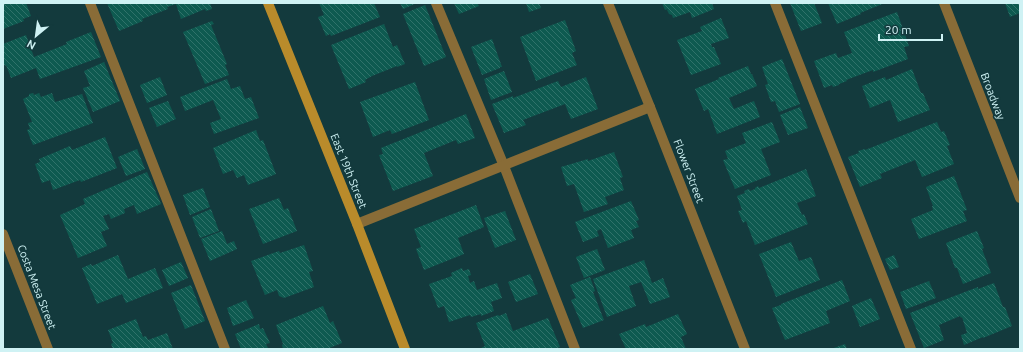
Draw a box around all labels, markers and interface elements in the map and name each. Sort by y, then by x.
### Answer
north arrow [16,16,56,56]
scale bar [879,16,942,42]
text: 20 m [885,23,912,36]
text: N [25,38,38,52]
street label: Broadway [979,71,1008,122]
street label: East 19th Street [329,132,370,211]
street label: Flower Street [671,138,707,205]
street label: Costa Mesa Street [15,243,59,332]

